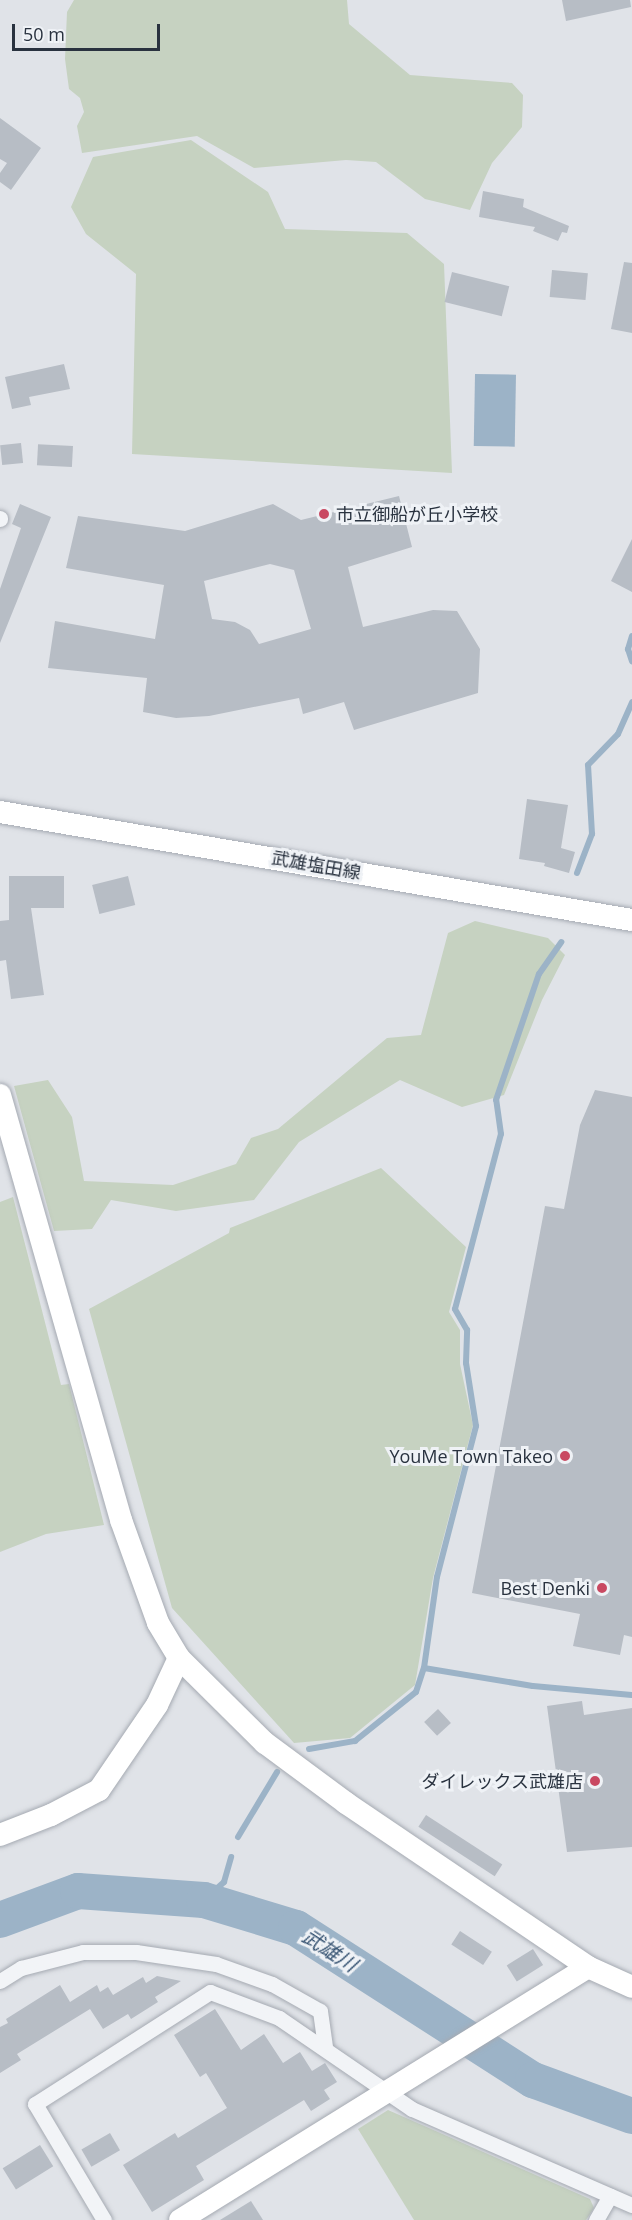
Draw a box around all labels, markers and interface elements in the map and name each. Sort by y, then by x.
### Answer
scale bar [15,12,164,50]
text: 50 m [23,22,65,46]
place label: 市立御船が丘小学校 [336,503,498,525]
marker: 市立御船が丘小学校 [317,507,331,521]
street label: 武雄塩田線 [270,847,362,883]
place label: YouMe Town Takeo [389,1445,553,1467]
marker: YouMe Town Takeo [558,1449,572,1463]
place label: Best Denki [500,1577,590,1599]
marker: Best Denki [595,1581,609,1595]
place label: ダイレックス武雄店 [421,1770,583,1792]
marker: ダイレックス武雄店 [588,1774,602,1788]
water label: 武雄川 [298,1924,362,1976]

